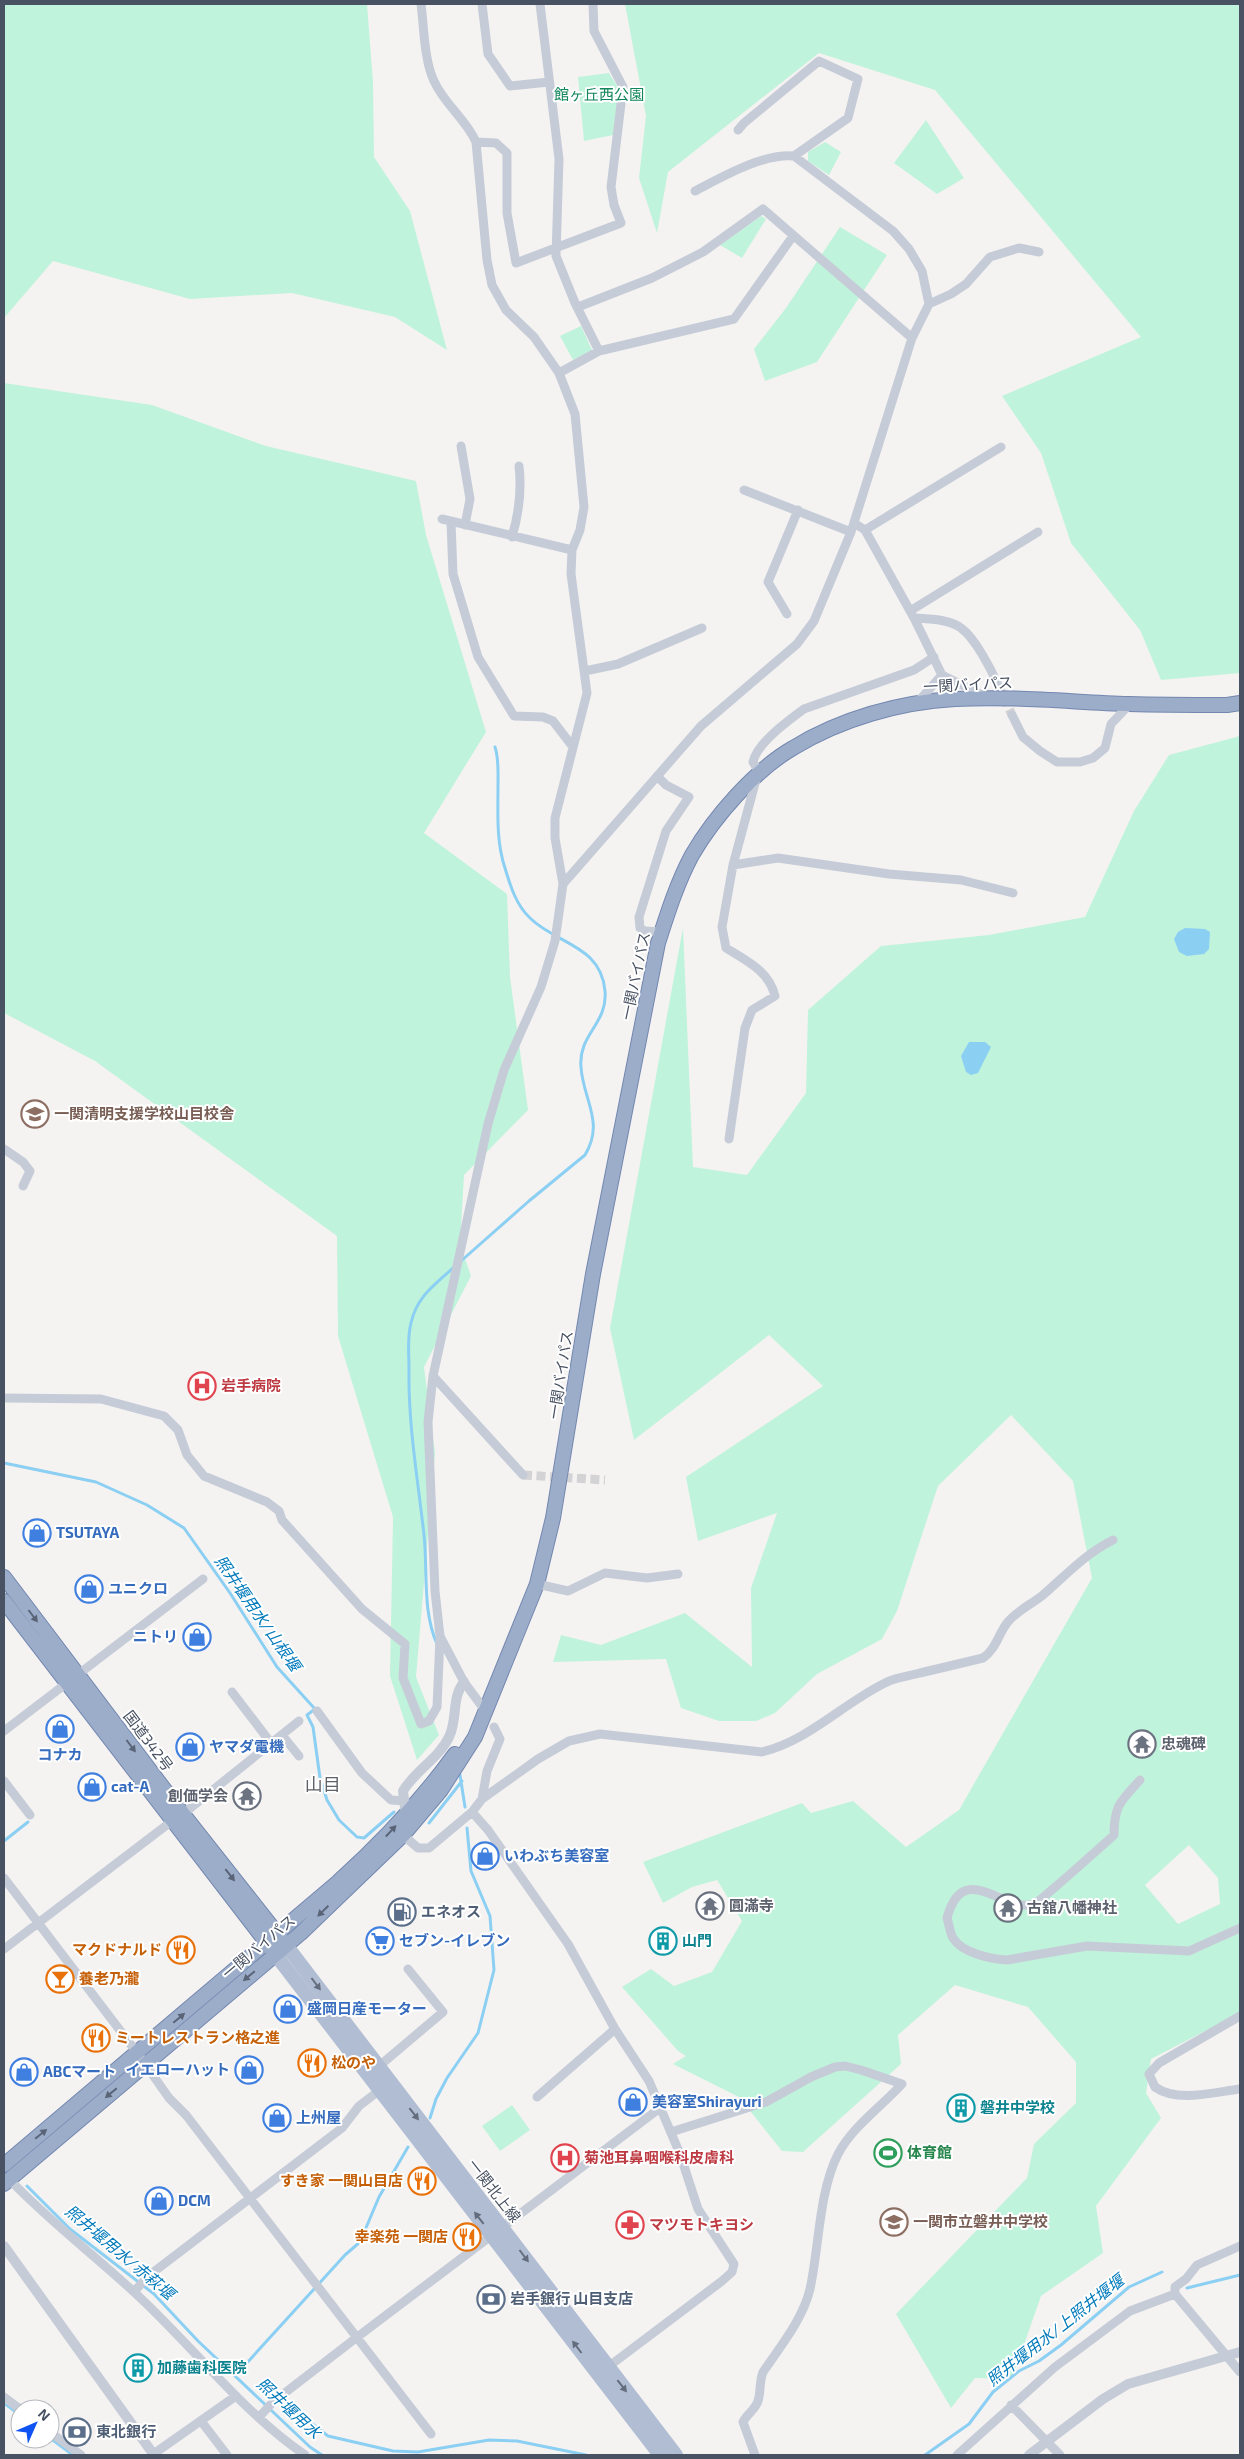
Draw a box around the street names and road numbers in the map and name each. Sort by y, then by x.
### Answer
street label: 一関バイパス [923,673,1013,695]
street label: 一関バイパス [617,930,653,1022]
street label: 一関バイパス [544,1329,576,1421]
street label: 国道342号 [120,1707,177,1774]
street label: 一関バイパス [218,1911,299,1982]
street label: 一関北上線 [465,2155,525,2225]

